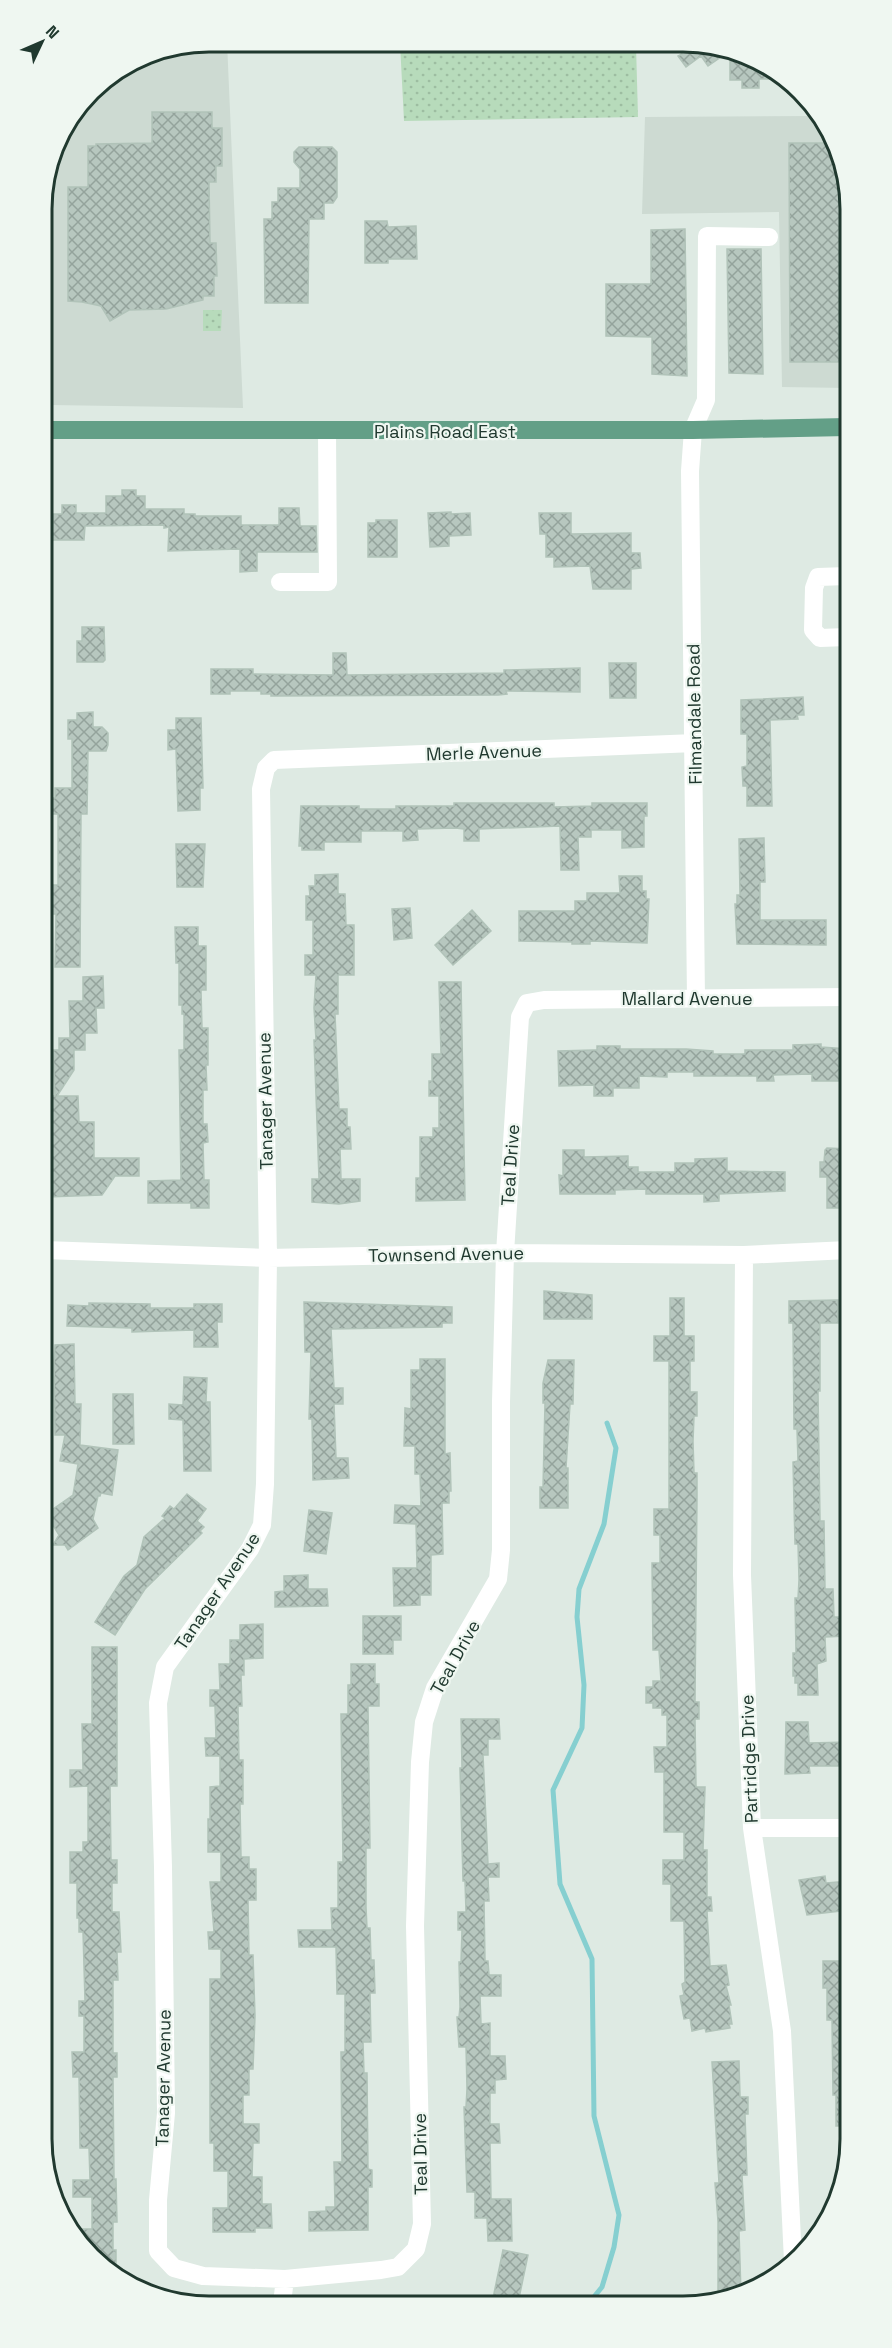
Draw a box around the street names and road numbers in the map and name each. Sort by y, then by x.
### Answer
street label: Plains Road East [374,420,516,443]
street label: Filmandale Road [681,643,707,785]
street label: Merle Avenue [426,738,542,766]
street label: Mallard Avenue [621,987,753,1010]
street label: Tanager Avenue [252,1032,278,1170]
street label: Teal Drive [496,1123,524,1207]
street label: Townsend Avenue [368,1241,524,1267]
street label: Tanager Avenue [169,1528,265,1654]
street label: Teal Drive [425,1616,485,1698]
street label: Partridge Drive [735,1694,763,1824]
street label: Tanager Avenue [150,2009,176,2147]
street label: Teal Drive [408,2113,432,2195]

